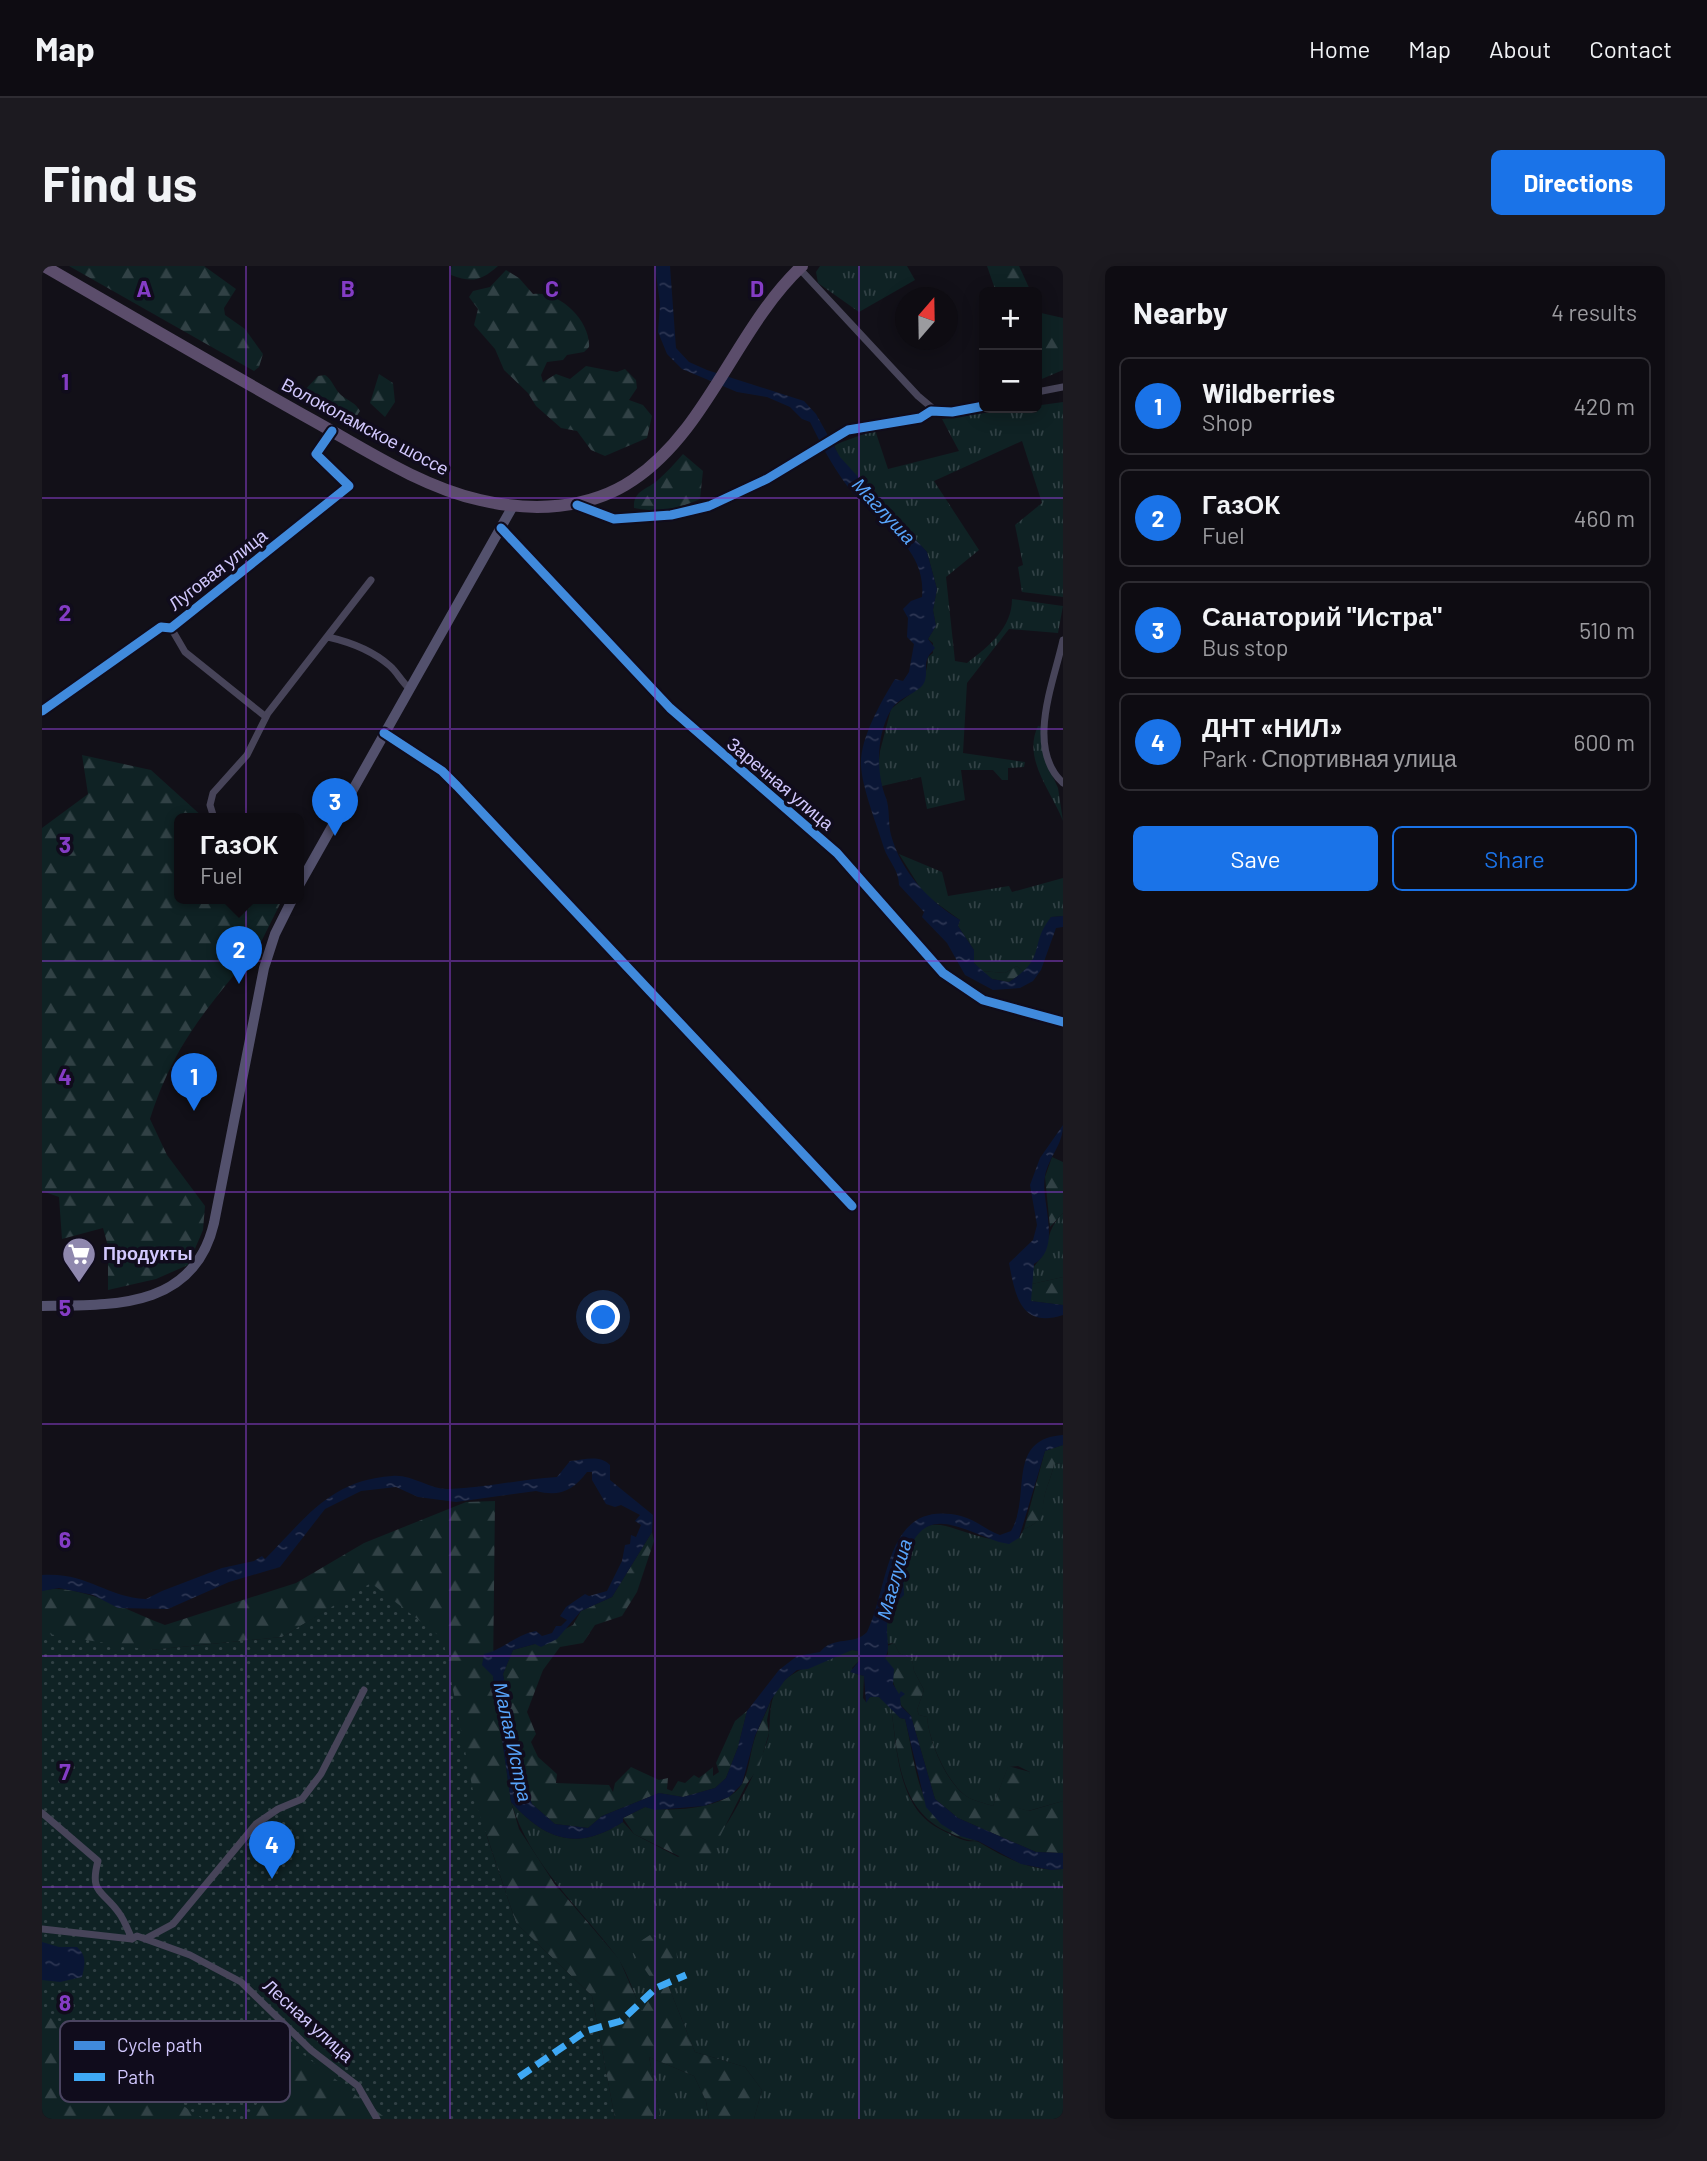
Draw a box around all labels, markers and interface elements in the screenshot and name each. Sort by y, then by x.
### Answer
text: Map [35,28,95,68]
text: Home [1309,34,1370,63]
text: Map [1408,34,1451,63]
text: About [1489,34,1551,63]
text: Contact [1589,34,1672,63]
button: Directions [1491,150,1665,215]
text: Find us [42,153,197,212]
text: A [136,274,152,302]
text: B [341,274,355,302]
text: C [545,274,559,302]
text: D [750,274,764,302]
north arrow [895,287,958,350]
map controls [979,287,1042,413]
button: + [979,287,1042,350]
text: Nearby [1133,294,1228,330]
text: 4 results [1551,298,1637,326]
button: − [979,350,1042,413]
text: 1 [61,367,69,395]
street label: Волоколамское шоссе [278,373,453,480]
text: Wildberries [1202,377,1335,408]
text: 1 [1154,392,1162,420]
text: 420 m [1573,392,1635,420]
text: Shop [1202,408,1253,436]
water label: Маглуша [848,473,921,549]
text: ГазОК [1202,488,1280,519]
text: 2 [1152,504,1164,532]
text: 460 m [1574,504,1635,532]
text: Fuel [1202,521,1245,549]
street label: Луговая улица [164,523,272,615]
text: 2 [59,598,71,626]
text: Санаторий "Истра" [1202,600,1442,631]
text: 3 [1152,616,1164,644]
text: 510 m [1579,616,1635,644]
text: Bus stop [1202,633,1288,661]
text: ДНТ «НИЛ» [1202,711,1343,742]
text: 4 [1151,728,1165,756]
text: 600 m [1574,728,1635,756]
street label: Заречная улица [723,732,839,835]
text: Park · Спортивная улица [1202,744,1457,772]
pin: 3 [312,778,358,836]
popup [174,813,304,904]
button: Save [1133,826,1378,891]
button: Share [1392,826,1637,891]
text: ГазОК [200,828,278,859]
text: 3 [59,830,71,858]
text: Fuel [200,861,243,889]
pin: 2 [216,926,262,984]
pin: 1 [171,1053,217,1111]
text: 4 [58,1062,72,1090]
supermarket icon: Продукты [60,1235,98,1284]
place label: Продукты [103,1242,193,1264]
text: 5 [59,1293,71,1321]
your location [586,1300,620,1334]
text: 6 [59,1525,71,1553]
water label: Маглуша [871,1536,916,1621]
water label: Малая Истра [490,1680,537,1804]
text: 7 [59,1757,71,1785]
pin: 4 [249,1821,295,1879]
street label: Лесная улица [259,1974,359,2067]
text: 8 [59,1988,71,2016]
legend [60,2021,290,2102]
text: Cycle path [117,2033,202,2056]
text: Path [117,2065,155,2088]

